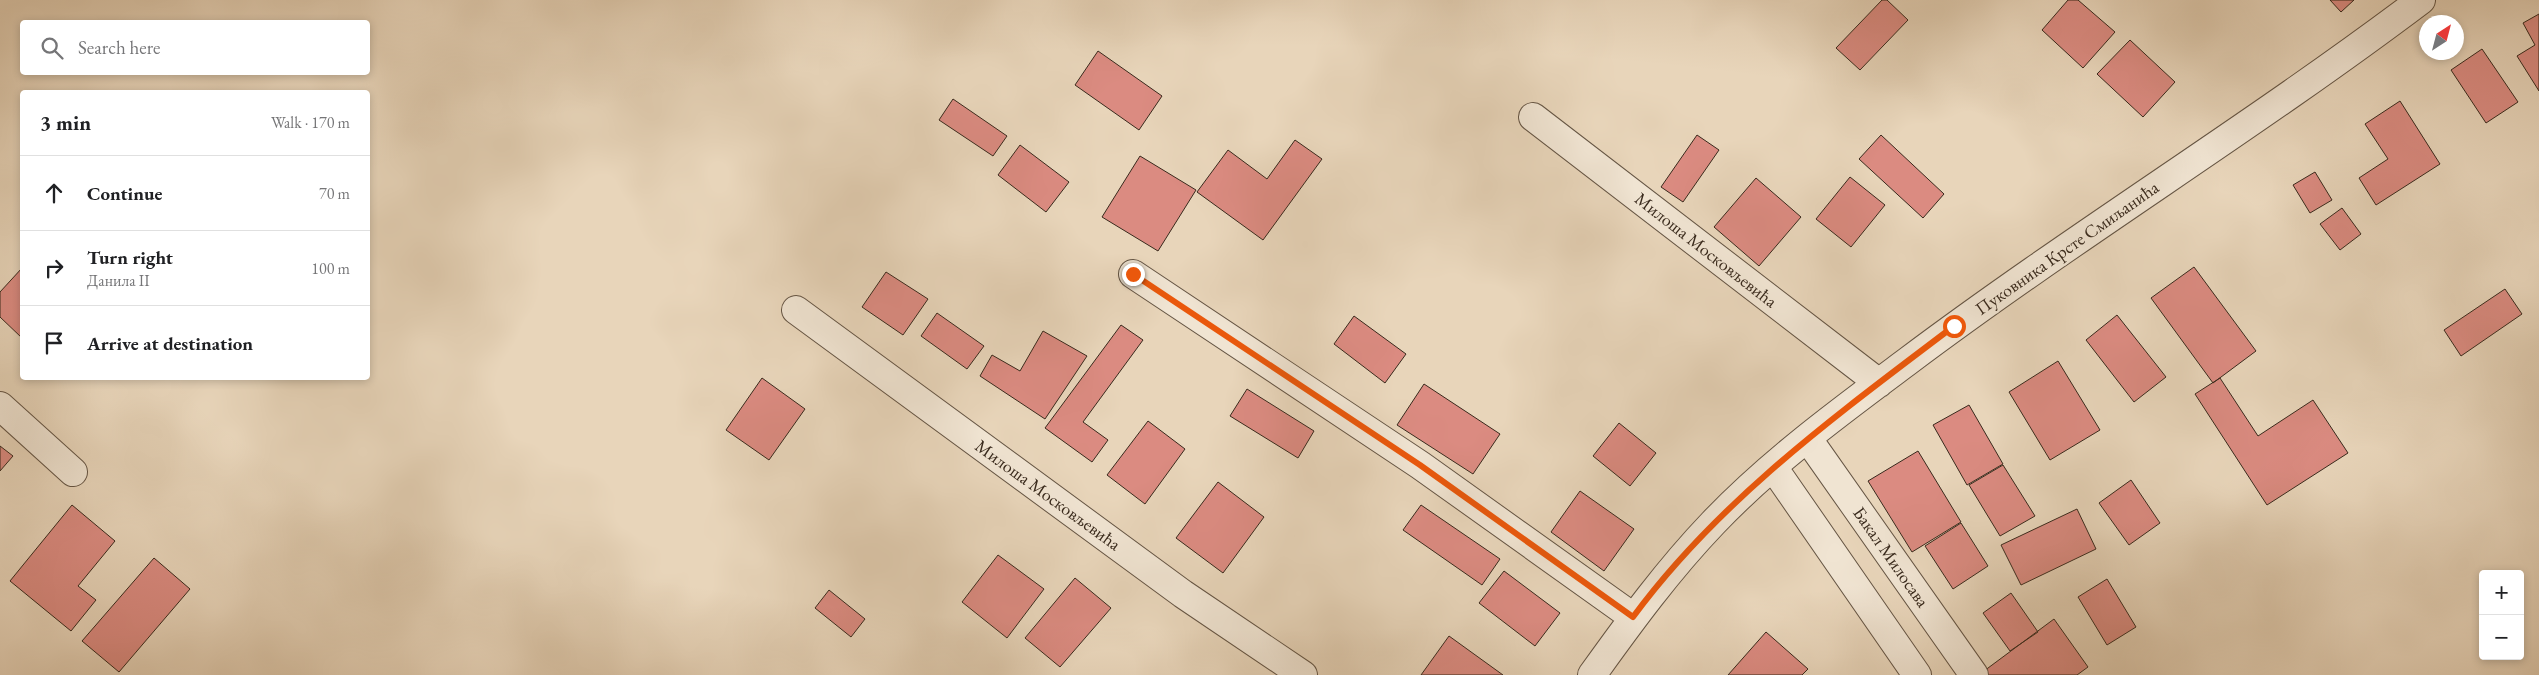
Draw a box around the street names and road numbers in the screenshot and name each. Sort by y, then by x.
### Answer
street label: Пуковника Крсте Смиљанића [1970,175,2164,320]
street label: Милоша Московљевића [1630,187,1783,313]
street label: Милоша Московљевића [971,434,1126,556]
street label: Бакал Милосава [1848,502,1935,612]

